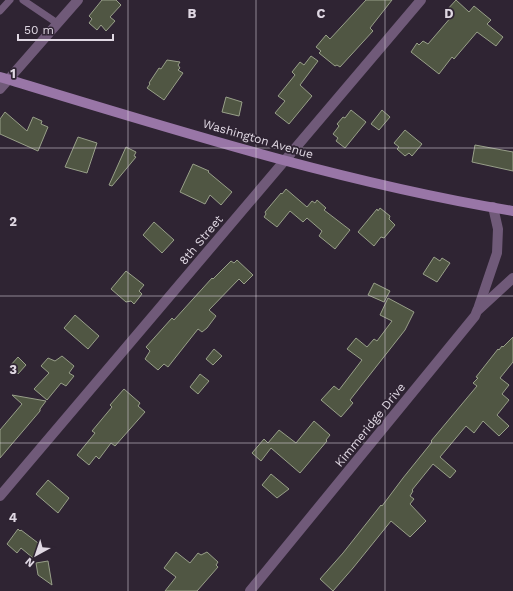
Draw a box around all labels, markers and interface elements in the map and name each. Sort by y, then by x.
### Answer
text: B [188,6,197,21]
text: C [317,6,326,21]
text: D [444,6,454,21]
scale bar [18,16,113,42]
text: 50 m [24,23,54,37]
text: 1 [10,66,16,81]
street label: Washington Avenue [201,117,315,162]
street label: 8th Street [176,212,226,268]
text: 2 [9,214,17,229]
text: 3 [9,362,17,377]
street label: Kimmeridge Drive [332,380,408,470]
text: 4 [9,510,18,525]
north arrow [16,535,56,575]
text: N [23,555,37,570]

